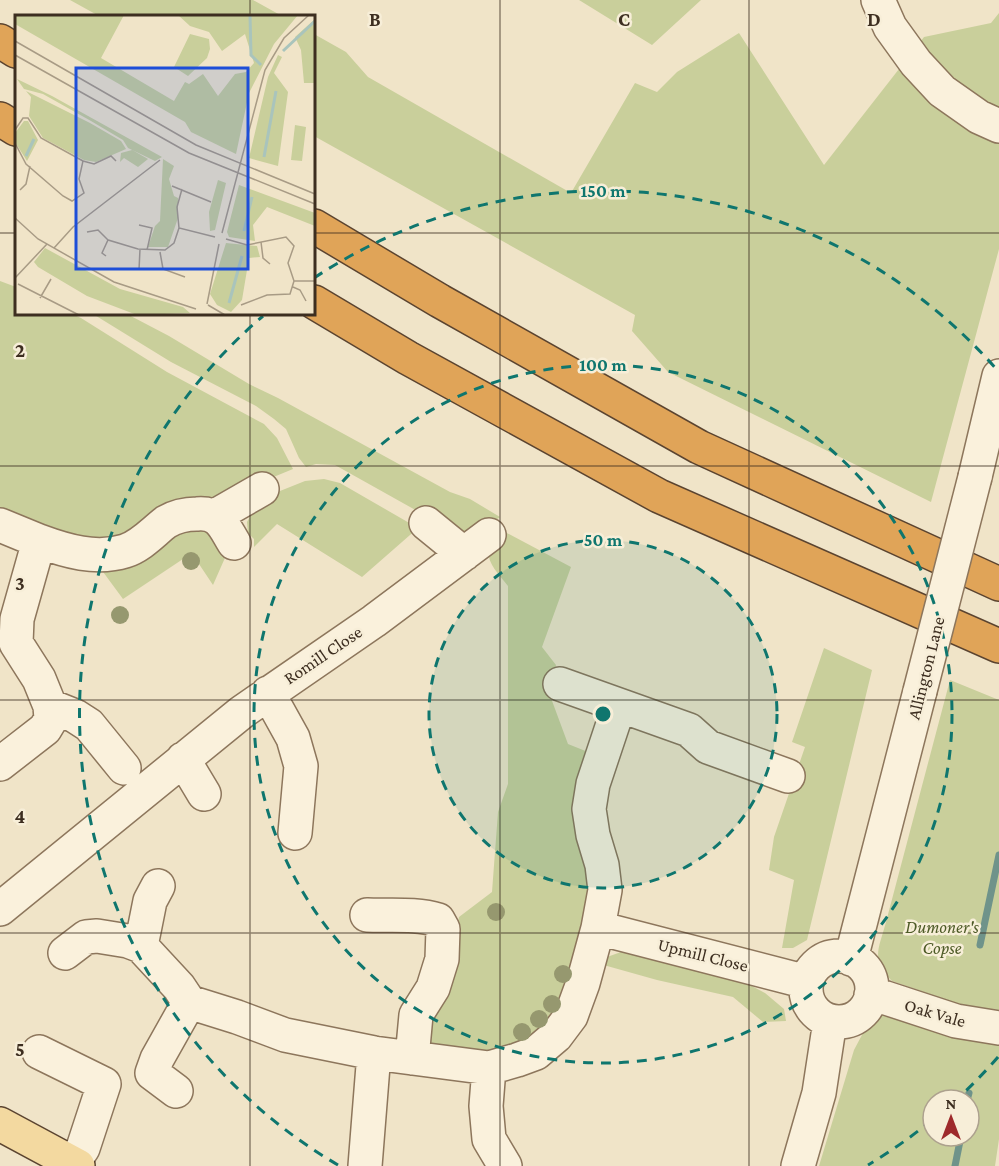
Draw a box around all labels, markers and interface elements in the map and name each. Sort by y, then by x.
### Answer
text: B [369,8,381,30]
text: C [618,8,630,30]
text: D [867,8,881,30]
inset map [15,15,315,315]
text: 150 m [580,181,626,201]
text: 2 [15,339,25,361]
text: 100 m [579,355,627,375]
text: 50 m [584,530,623,550]
text: 3 [15,572,25,594]
street label: Allington Lane [904,614,948,722]
street label: Romill Close [280,622,366,688]
centre of rings [593,704,613,724]
text: 4 [15,805,26,827]
park label: Dumoner's Copse [905,917,979,958]
street label: Upmill Close [656,934,750,976]
street label: Oak Vale [902,995,968,1031]
text: 5 [15,1038,25,1060]
north arrow [921,1088,981,1148]
text: N [946,1095,957,1112]

